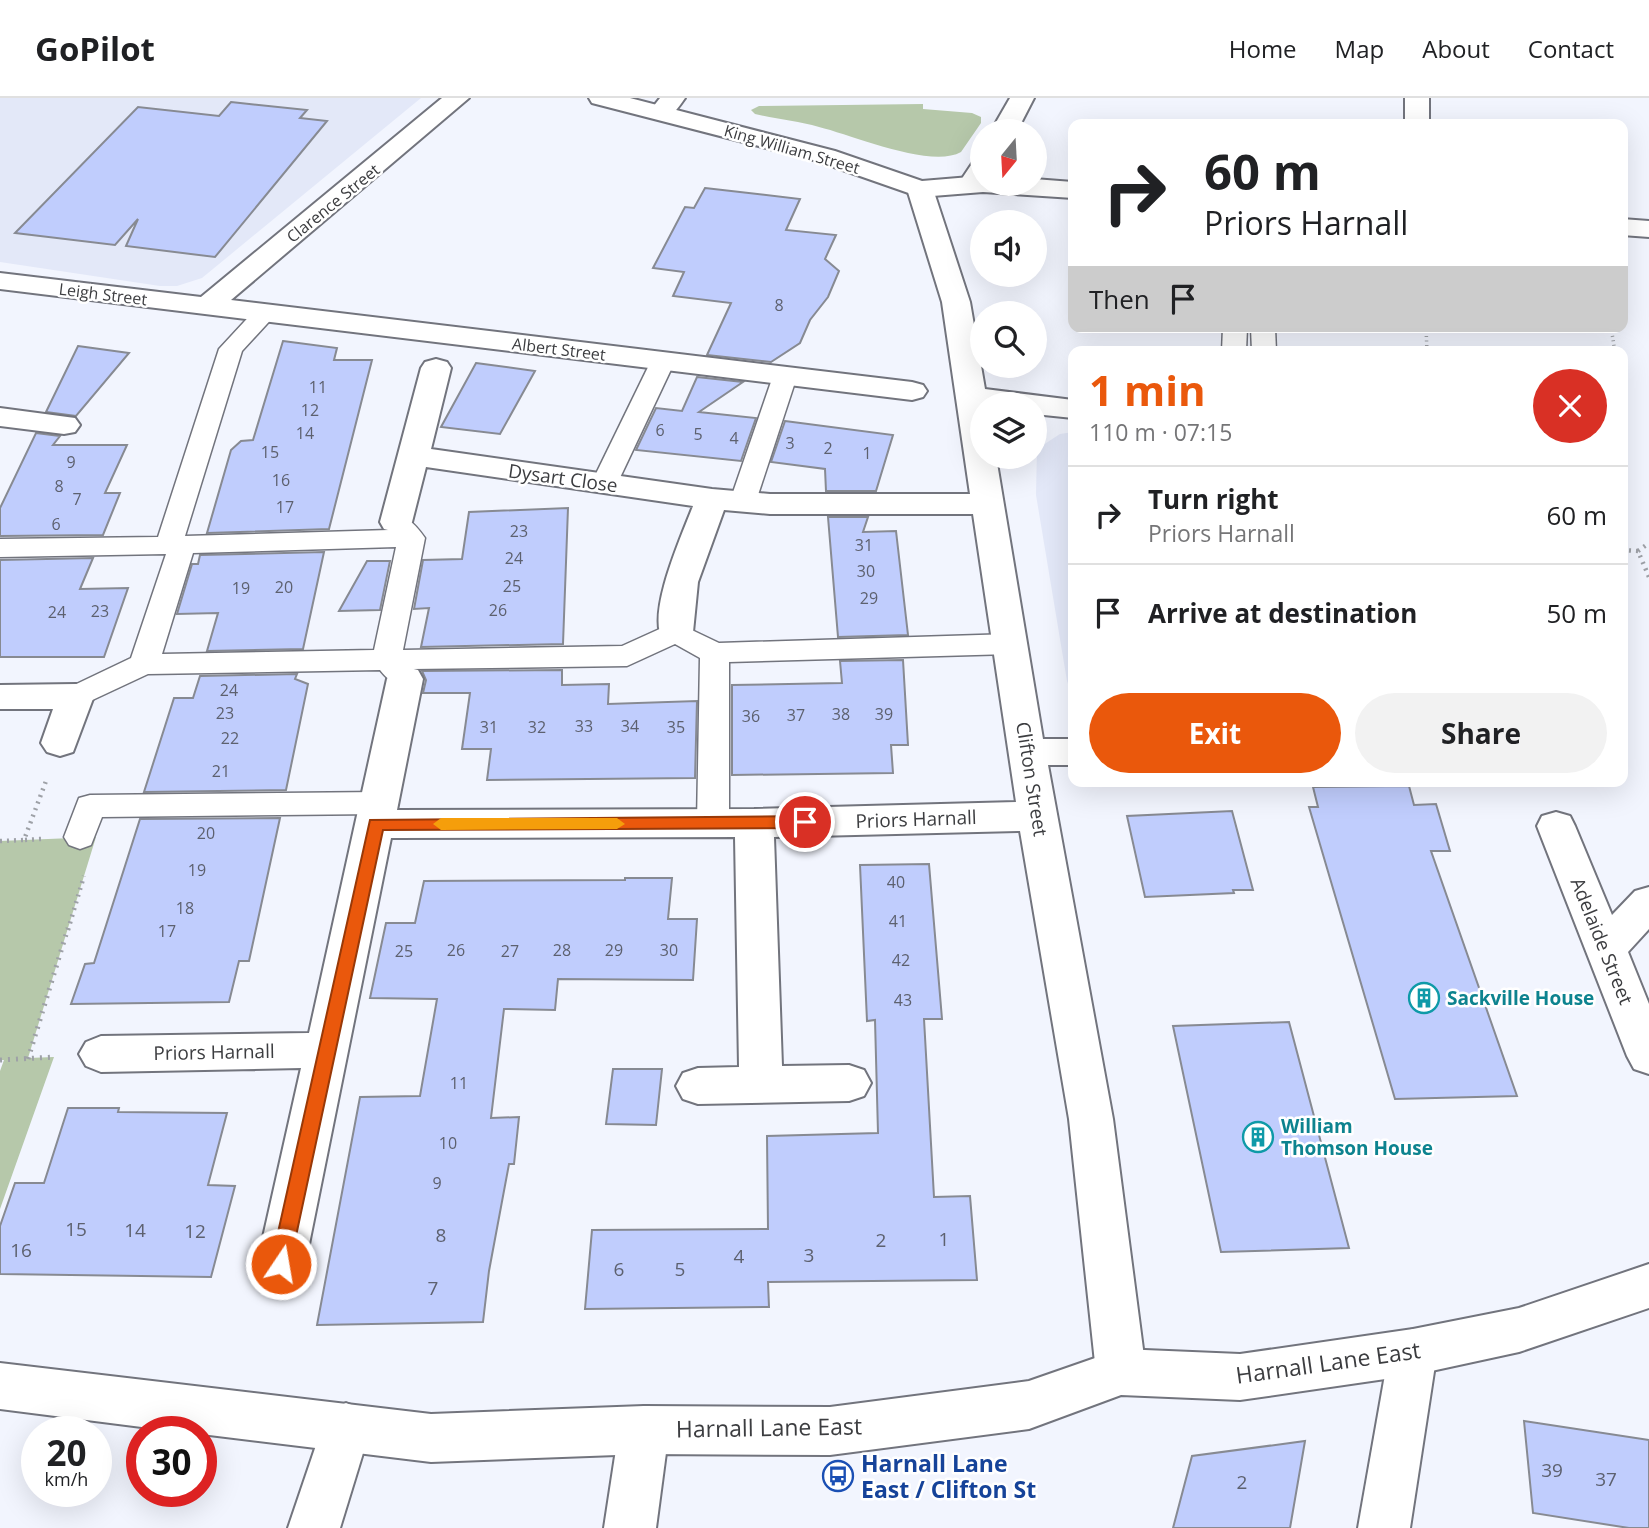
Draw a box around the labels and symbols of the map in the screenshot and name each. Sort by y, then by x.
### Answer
street label: King William Street [722,119,863,179]
north arrow [970,119,1046,196]
street label: Clarence Street [282,158,384,247]
street label: Leigh Street [58,278,149,310]
house number: 8 [774,294,784,316]
street label: Albert Street [511,332,607,366]
house number: 11 [309,376,327,398]
house number: 12 [301,399,319,421]
house number: 6 [655,419,665,441]
house number: 14 [296,422,314,444]
house number: 5 [693,423,703,445]
house number: 4 [729,427,739,449]
house number: 3 [785,432,795,454]
house number: 2 [823,437,833,459]
house number: 15 [261,441,279,463]
house number: 1 [862,442,872,464]
house number: 9 [66,451,76,473]
street label: Dysart Close [507,457,619,499]
house number: 16 [272,469,290,491]
house number: 8 [54,475,64,497]
house number: 7 [72,488,82,510]
house number: 17 [276,496,294,518]
house number: 6 [51,513,61,535]
house number: 23 [510,520,528,542]
house number: 31 [855,534,873,556]
house number: 24 [505,547,523,569]
house number: 30 [857,560,875,582]
house number: 25 [503,575,521,597]
house number: 20 [275,576,293,598]
house number: 19 [232,577,250,599]
house number: 29 [860,587,878,609]
house number: 26 [489,599,507,621]
house number: 23 [91,600,109,622]
house number: 24 [48,601,66,623]
house number: 24 [220,679,238,701]
house number: 23 [216,702,234,724]
house number: 38 [832,703,850,725]
house number: 39 [875,703,893,725]
house number: 37 [787,704,805,726]
house number: 36 [742,705,760,727]
house number: 33 [575,715,593,737]
house number: 34 [621,715,639,737]
house number: 31 [480,716,498,738]
house number: 32 [528,716,546,738]
house number: 35 [667,716,685,738]
street label: Clifton Street [1010,720,1054,838]
house number: 22 [221,727,239,749]
house number: 21 [212,760,230,782]
pin [775,792,835,852]
street label: Priors Harnall [855,804,977,834]
house number: 20 [197,822,215,844]
house number: 19 [188,859,206,881]
house number: 40 [887,871,905,893]
street label: Adelaide Street [1565,874,1639,1009]
house number: 18 [176,897,194,919]
house number: 41 [889,910,907,932]
house number: 17 [158,920,176,942]
house number: 26 [447,939,465,961]
house number: 28 [553,939,571,961]
house number: 29 [605,939,623,961]
house number: 30 [660,939,678,961]
house number: 25 [395,940,413,962]
house number: 27 [501,940,519,962]
house number: 42 [892,949,910,971]
building icon: Sackville House [1407,981,1441,1015]
place label: Sackville House [1447,985,1594,1011]
house number: 43 [894,989,912,1011]
street label: Priors Harnall [153,1038,275,1066]
house number: 11 [450,1072,468,1094]
place label: William Thomson House [1281,1113,1433,1161]
building icon: William Thomson House [1241,1120,1275,1154]
house number: 10 [439,1132,457,1154]
house number: 9 [432,1172,442,1194]
house number: 15 [65,1216,87,1242]
house number: 14 [124,1217,146,1243]
house number: 12 [184,1218,206,1244]
house number: 8 [436,1222,446,1248]
house number: 1 [939,1226,949,1252]
position arrow [244,1227,318,1301]
house number: 2 [876,1227,886,1253]
house number: 16 [10,1237,32,1263]
house number: 3 [804,1242,814,1268]
house number: 4 [734,1243,745,1269]
house number: 6 [614,1256,624,1282]
house number: 5 [675,1256,685,1282]
house number: 7 [428,1275,438,1301]
street label: Harnall Lane East [1234,1333,1422,1391]
street label: Harnall Lane East [676,1409,862,1445]
speed limit sign: 30 [126,1416,217,1507]
place label: Harnall Lane East / Clifton St [861,1447,1036,1505]
house number: 39 [1541,1457,1563,1483]
bus stop icon: Harnall Lane East / Clifton St [821,1459,855,1493]
house number: 37 [1595,1466,1617,1492]
house number: 2 [1237,1469,1247,1495]

